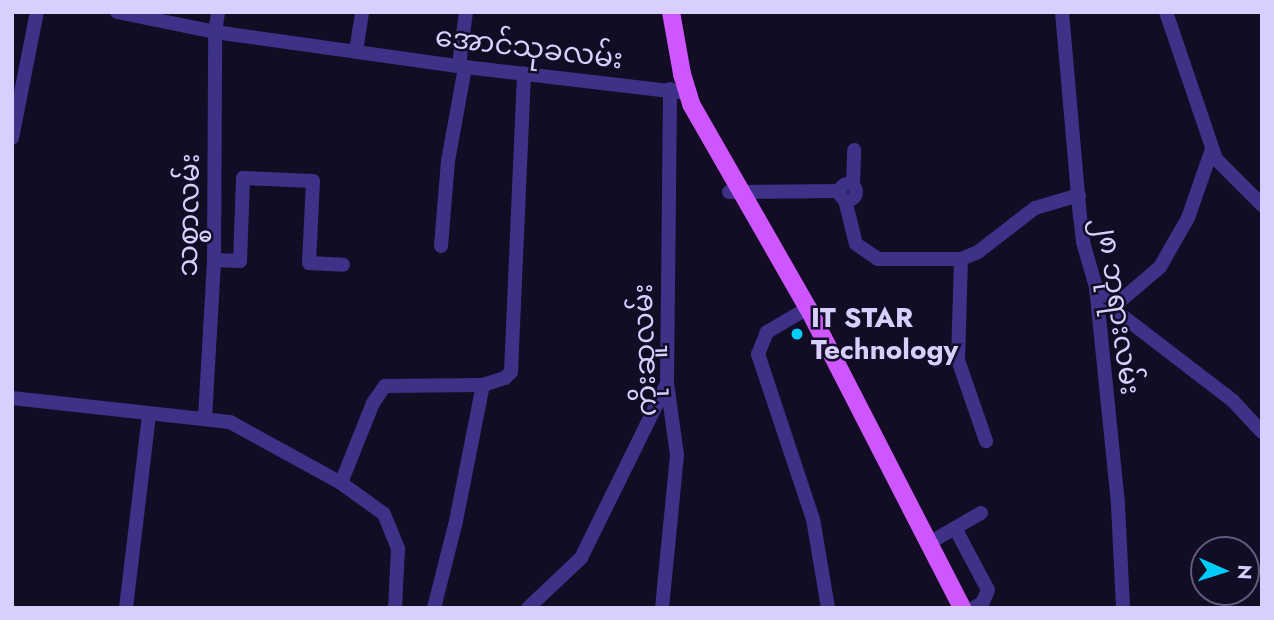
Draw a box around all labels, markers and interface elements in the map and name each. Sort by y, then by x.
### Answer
street label: အောင်သုခလမ်း [433,20,625,76]
street label: သစ္စာလမ်း [171,153,207,277]
street label: ၂၈ ဘုရားလမ်း [1089,215,1147,397]
street label: ကိုးဆူလမ်း [626,283,664,417]
place label: IT STAR Technology [811,301,958,367]
marker: IT STAR Technology [789,326,805,342]
north arrow [1190,536,1260,606]
text: N [1231,564,1258,580]

